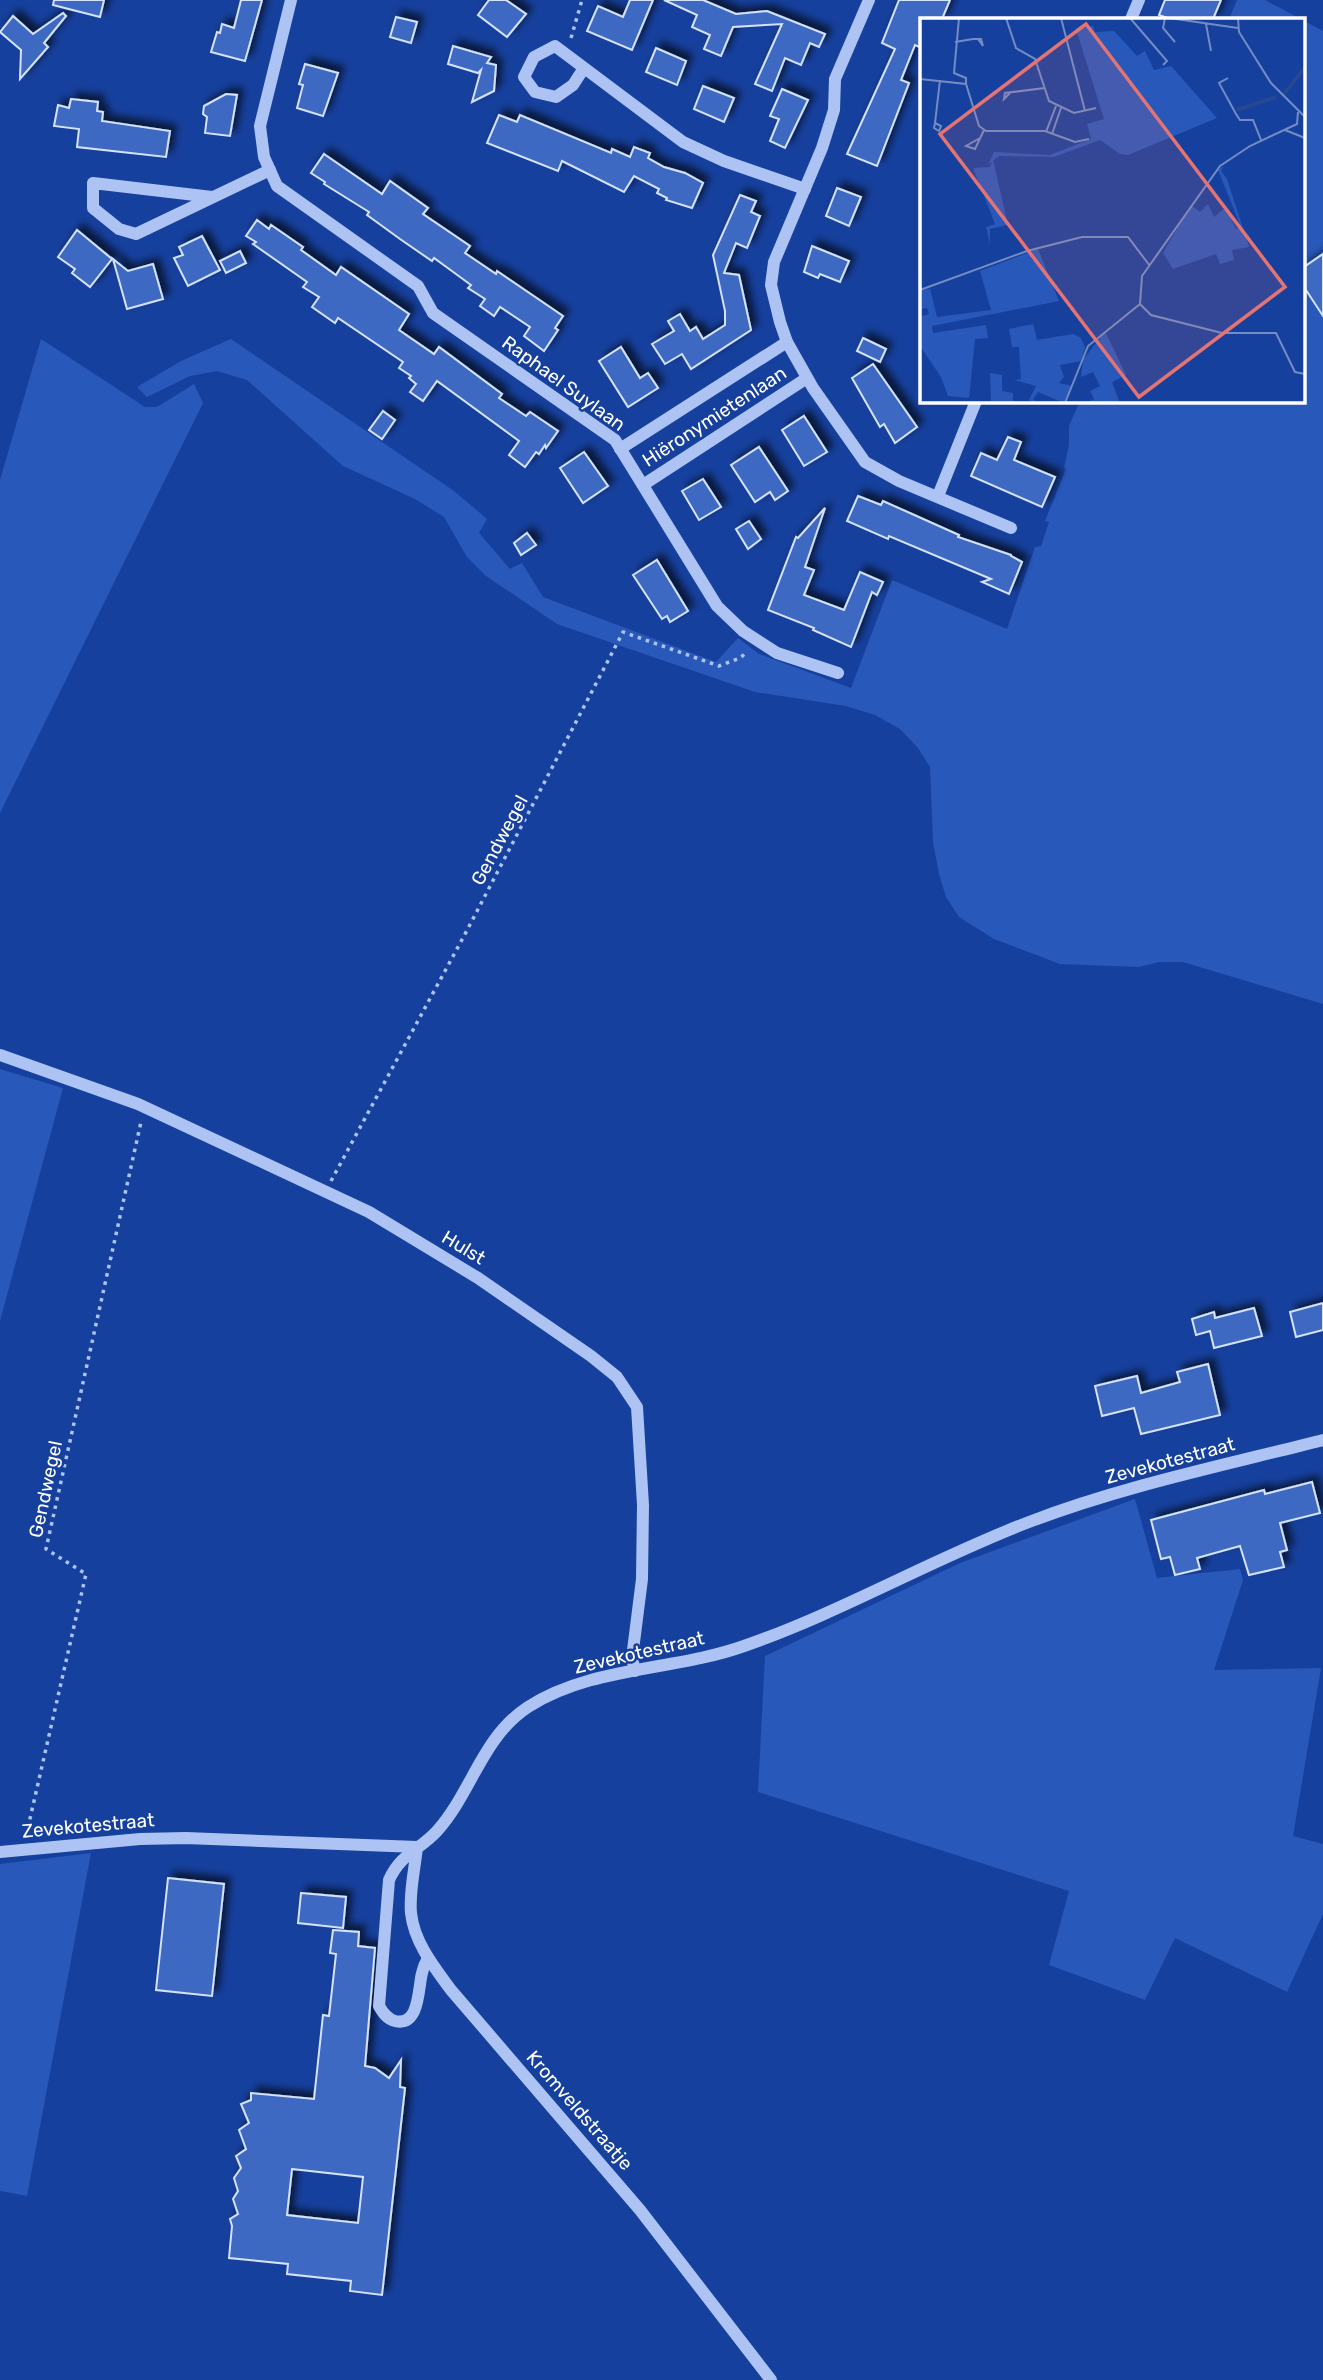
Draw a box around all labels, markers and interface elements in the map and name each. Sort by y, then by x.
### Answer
inset map [920,18,1306,402]
street label: Raphael Suylaan [497,331,630,436]
street label: Hiëronymietenlaan [638,361,791,472]
street label: Gendwegel [466,791,533,889]
street label: Hulst [438,1226,490,1270]
street label: Zevekotestraat [1103,1432,1238,1489]
street label: Gendwegel [24,1438,67,1540]
street label: Zevekotestraat [572,1626,707,1679]
street label: Zevekotestraat [21,1808,156,1843]
street label: Kromveldstraatje [522,2046,638,2175]

